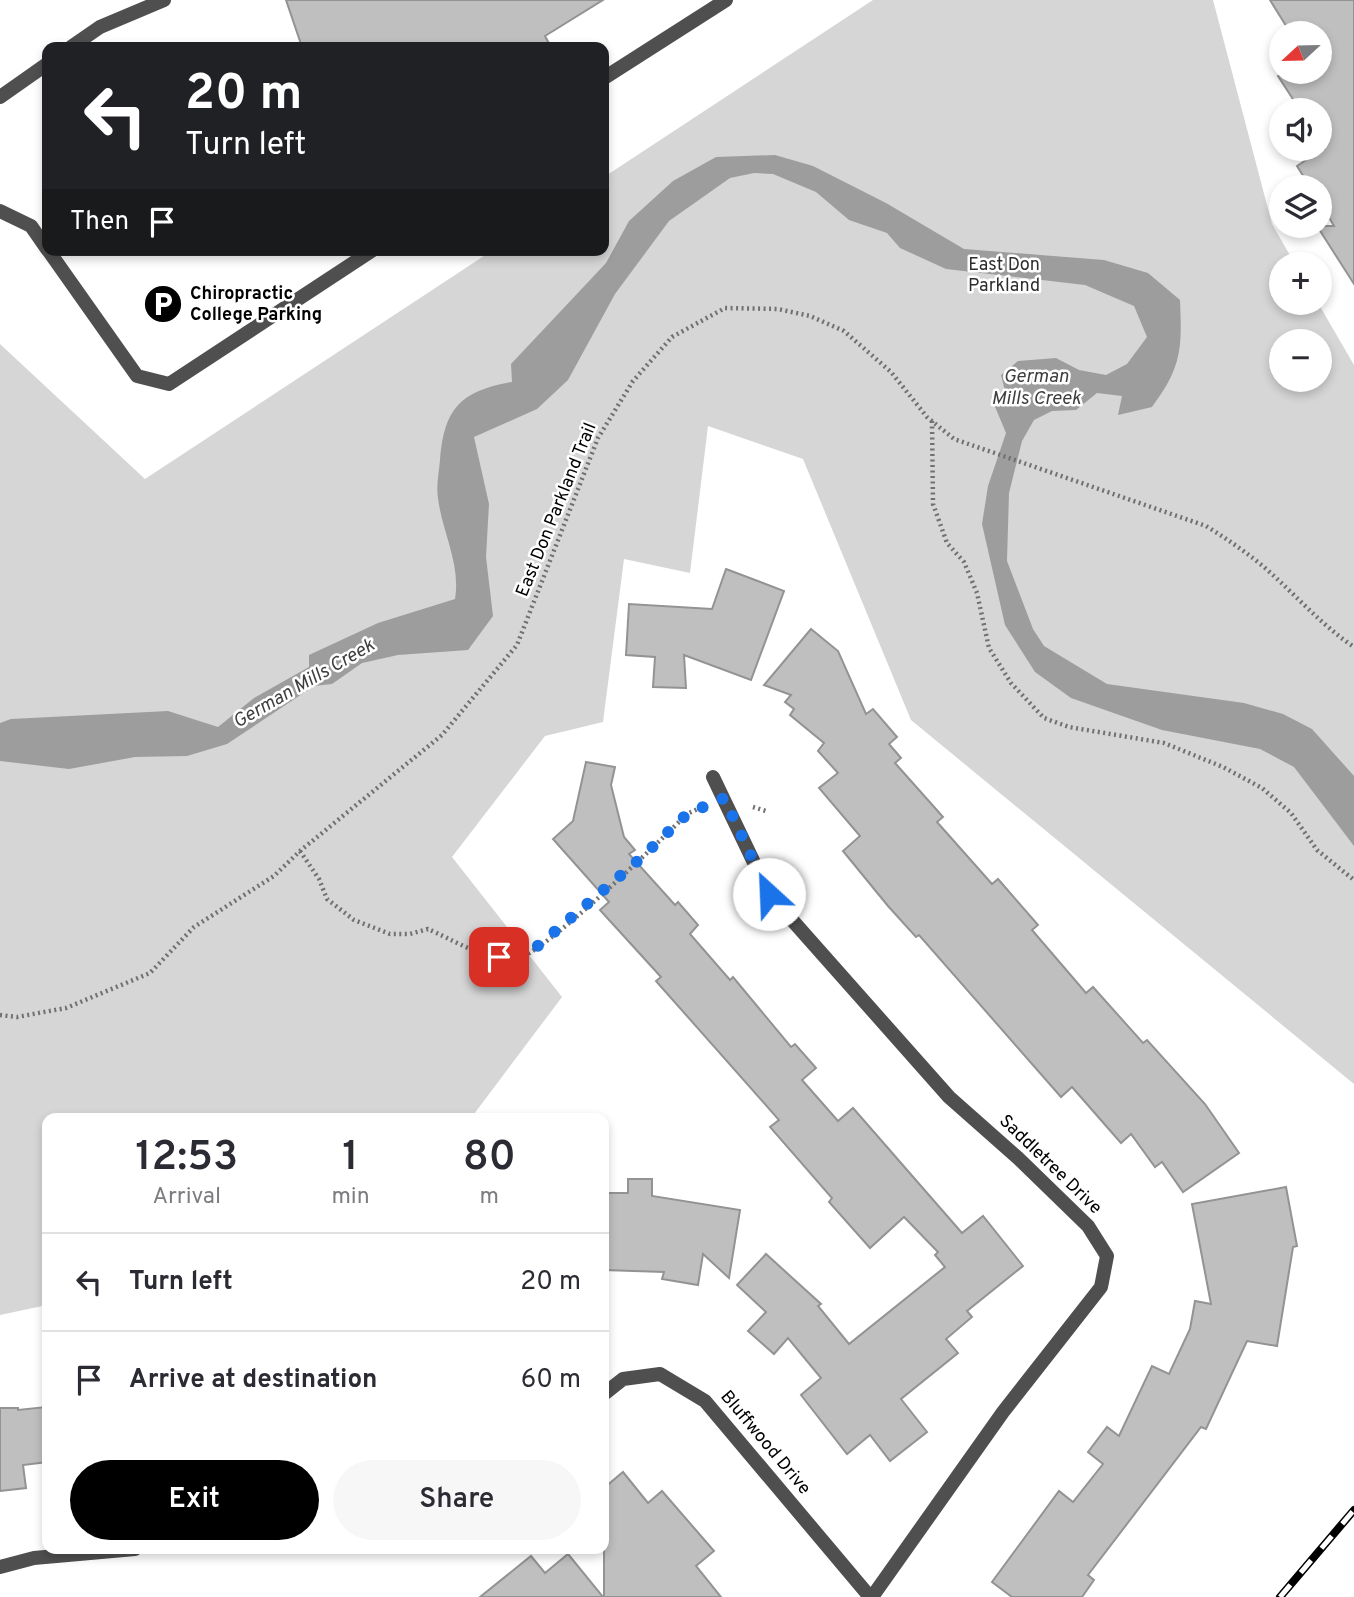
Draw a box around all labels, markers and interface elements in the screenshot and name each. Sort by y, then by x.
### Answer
north arrow [1269,21,1332,84]
map controls [1269,21,1332,392]
text: 20 m [185,65,302,127]
icon: left [70,70,161,161]
button: sound [1269,98,1332,161]
text: Turn left [185,126,306,166]
button: layers [1269,175,1332,238]
icon: arrive [143,203,181,241]
text: Then [70,206,129,239]
button: + [1269,252,1332,315]
park label: East Don Parkland [968,254,1040,298]
parking icon: Chiropractic College Parking [142,283,184,325]
place label: Chiropractic College Parking [190,283,322,327]
button: − [1269,329,1332,392]
water label: German Mills Creek [991,365,1081,411]
street label: East Don Parkland Trail [512,420,602,600]
water label: German Mills Creek [229,634,379,734]
position arrow [732,857,806,931]
pin [469,927,529,987]
icon: arrive [480,938,518,976]
street label: Saddletree Drive [994,1110,1106,1220]
text: 12:53 [135,1132,238,1185]
text: 1 [342,1132,359,1185]
text: 80 [463,1132,516,1185]
text: Arrival [152,1183,221,1212]
text: min [331,1183,370,1212]
text: m [480,1183,499,1212]
icon: left [70,1263,108,1301]
text: Turn left [129,1266,233,1299]
text: 20 m [520,1266,581,1299]
icon: arrive [70,1361,108,1399]
text: Arrive at destination [129,1364,377,1397]
text: 60 m [521,1364,581,1397]
street label: Bluffwood Drive [715,1386,815,1500]
button: Exit [70,1460,319,1540]
button: Share [333,1460,581,1540]

